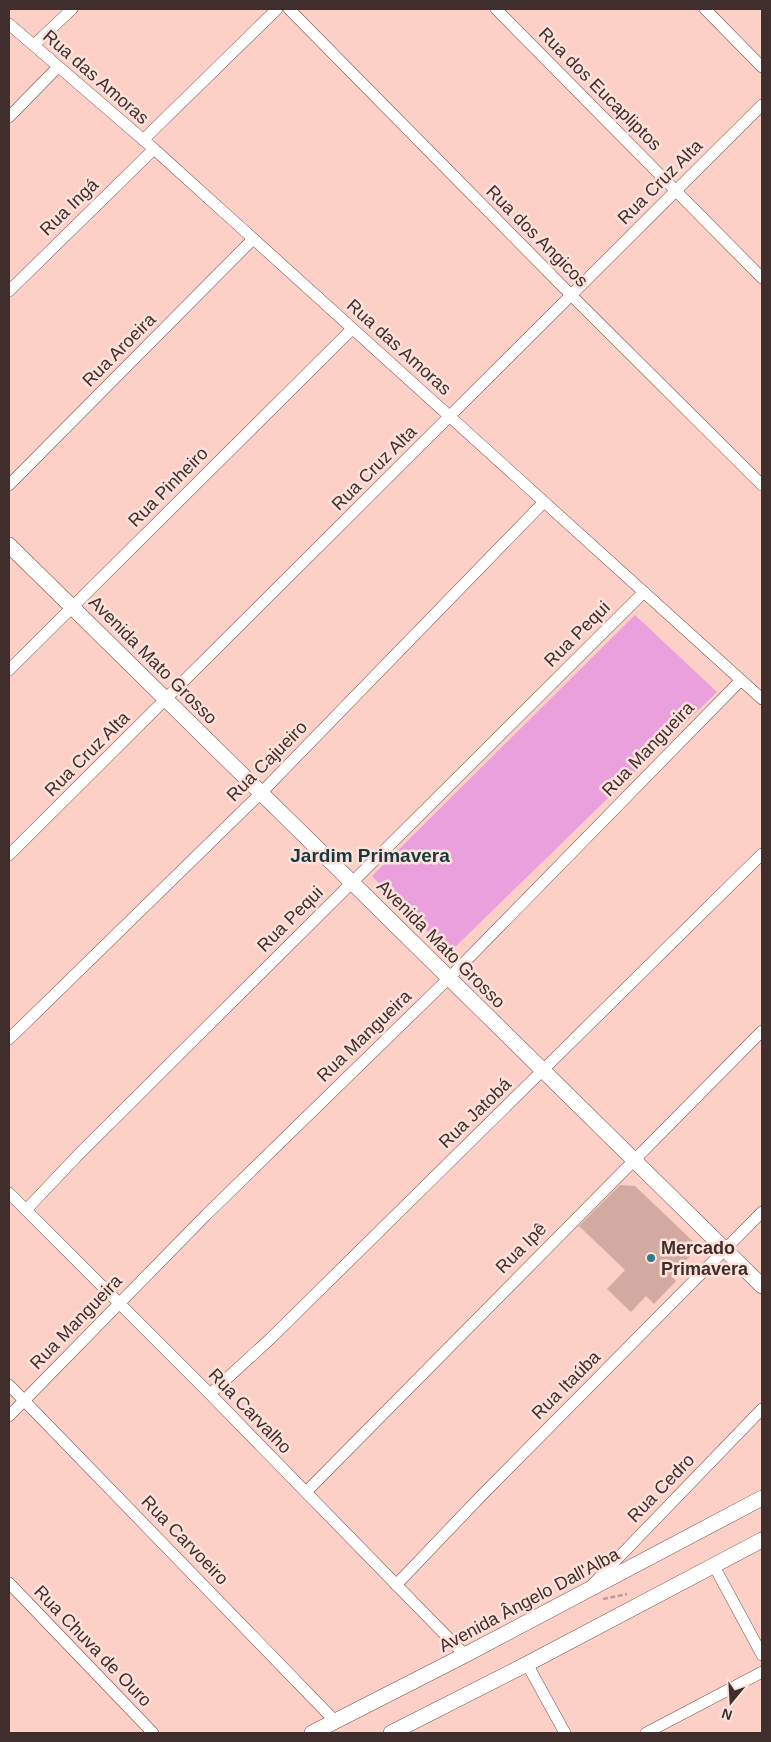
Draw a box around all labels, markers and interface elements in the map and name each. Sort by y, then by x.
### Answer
street label: Rua dos Eucapliptos [535,24,665,154]
street label: Rua das Amoras [39,26,153,128]
street label: Rua Cruz Alta [614,135,707,228]
street label: Rua Ingá [36,174,103,240]
street label: Rua dos Angicos [482,181,592,291]
street label: Rua das Amoras [343,295,455,399]
street label: Rua Aroeira [78,309,160,391]
street label: Rua Cruz Alta [328,421,421,514]
street label: Rua Pinheiro [124,443,212,531]
street label: Avenida Mato Grosso [85,592,221,728]
street label: Rua Pequi [540,597,614,671]
street label: Rua Mangueira [598,697,699,800]
street label: Rua Cruz Alta [41,707,134,800]
street label: Rua Cajueiro [223,717,311,805]
district label: Jardim Primavera [290,845,450,866]
street label: Avenida Mato Grosso [373,876,509,1012]
street label: Rua Pequi [253,882,327,956]
street label: Rua Mangueira [313,985,416,1086]
street label: Rua Jatobá [435,1073,516,1152]
street label: Rua Ipê [492,1219,550,1277]
place label: Mercado Primavera [661,1238,749,1279]
marker: Mercado Primavera [645,1252,657,1264]
street label: Rua Mangueira [26,1270,127,1373]
street label: Rua Itaúba [528,1346,605,1423]
street label: Rua Carvalho [205,1364,295,1458]
street label: Rua Cedro [624,1450,698,1526]
street label: Rua Carvoeiro [137,1491,233,1589]
street label: Avenida Ângelo Dall'Alba [435,1543,623,1656]
street label: Rua Chuva de Ouro [30,1581,156,1711]
north arrow [706,1677,756,1727]
text: N [720,1705,734,1724]

